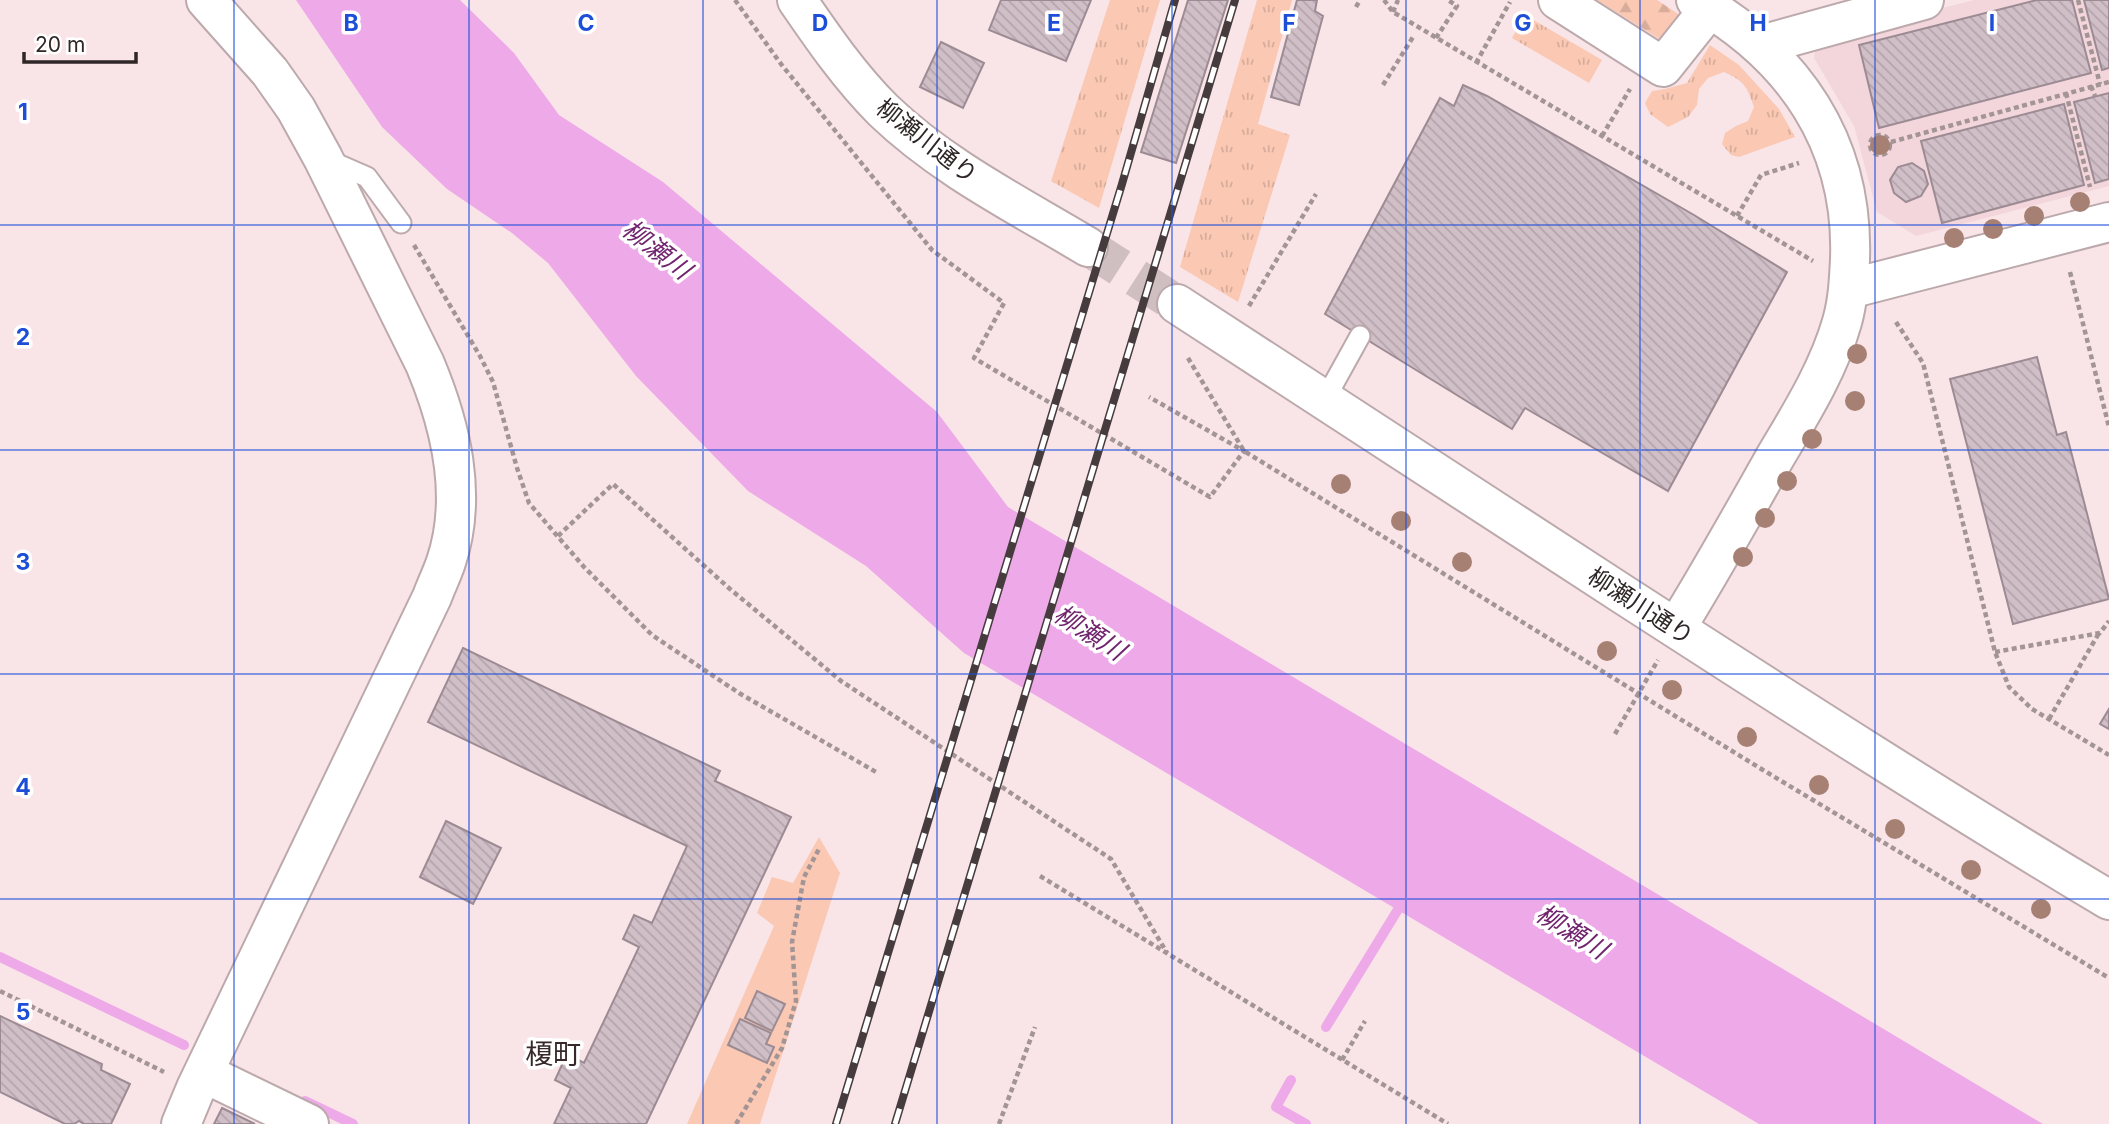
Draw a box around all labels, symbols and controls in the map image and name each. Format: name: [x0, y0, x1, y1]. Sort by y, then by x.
text: B: [343, 9, 359, 37]
text: C: [577, 9, 595, 37]
text: D: [812, 9, 828, 37]
text: E: [1047, 9, 1061, 37]
text: F: [1282, 9, 1296, 37]
text: G: [1514, 9, 1532, 37]
text: H: [1749, 9, 1767, 37]
text: I: [1989, 9, 1995, 37]
scale bar: [24, 21, 136, 65]
text: 20 m: [35, 32, 85, 57]
street label: 柳瀬川通り: [871, 93, 983, 189]
text: 1: [18, 98, 28, 126]
water label: 柳瀬川: [617, 213, 700, 287]
text: 2: [16, 323, 30, 351]
text: 3: [16, 548, 30, 576]
street label: 柳瀬川通り: [1583, 561, 1699, 651]
water label: 柳瀬川: [1049, 598, 1134, 668]
text: 4: [15, 773, 31, 801]
water label: 柳瀬川: [1531, 897, 1616, 966]
text: 5: [16, 998, 30, 1026]
district label: 榎町: [525, 1037, 581, 1071]

